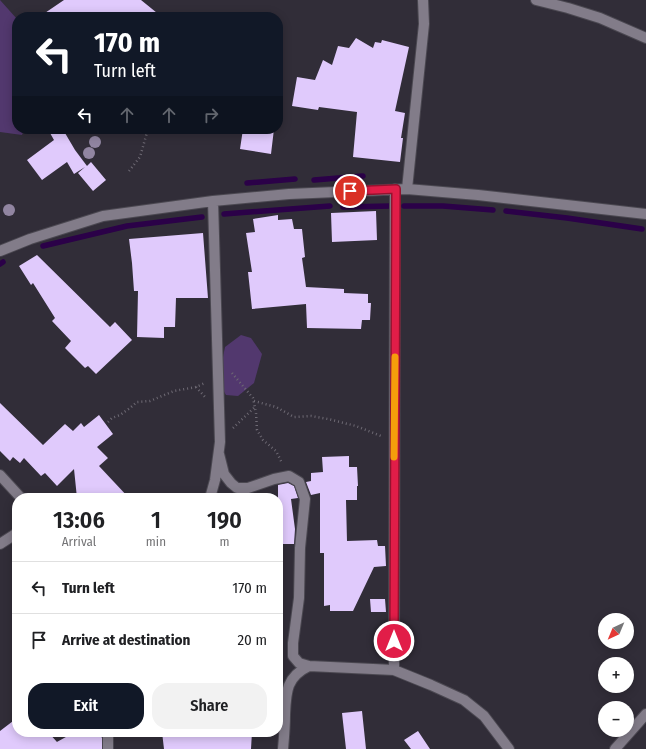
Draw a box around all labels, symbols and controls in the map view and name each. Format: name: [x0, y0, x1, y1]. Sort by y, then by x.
text: 170 m: [94, 26, 160, 59]
icon: left: [28, 28, 80, 80]
text: Turn left: [94, 60, 156, 82]
icon: left: [74, 104, 96, 126]
icon: ahead: [116, 104, 138, 126]
icon: ahead: [158, 104, 180, 126]
icon: right: [200, 104, 222, 126]
pin: [333, 174, 367, 208]
icon: arrive: [339, 180, 361, 202]
text: 13:06: [53, 506, 105, 534]
text: 1: [151, 506, 161, 534]
text: 190: [207, 506, 242, 534]
text: Arrival: [62, 534, 96, 549]
text: min: [146, 534, 166, 549]
text: m: [219, 534, 229, 549]
icon: left: [28, 577, 50, 599]
text: Turn left: [62, 579, 115, 597]
text: 170 m: [232, 579, 267, 597]
north arrow: [598, 613, 634, 649]
map controls: [598, 613, 634, 737]
position arrow: [373, 620, 415, 662]
icon: arrive: [28, 629, 50, 651]
text: Arrive at destination: [62, 631, 190, 649]
text: 20 m: [238, 631, 267, 649]
button: +: [598, 657, 634, 693]
button: Exit: [28, 683, 144, 729]
button: Share: [152, 683, 267, 729]
button: −: [598, 701, 634, 737]

